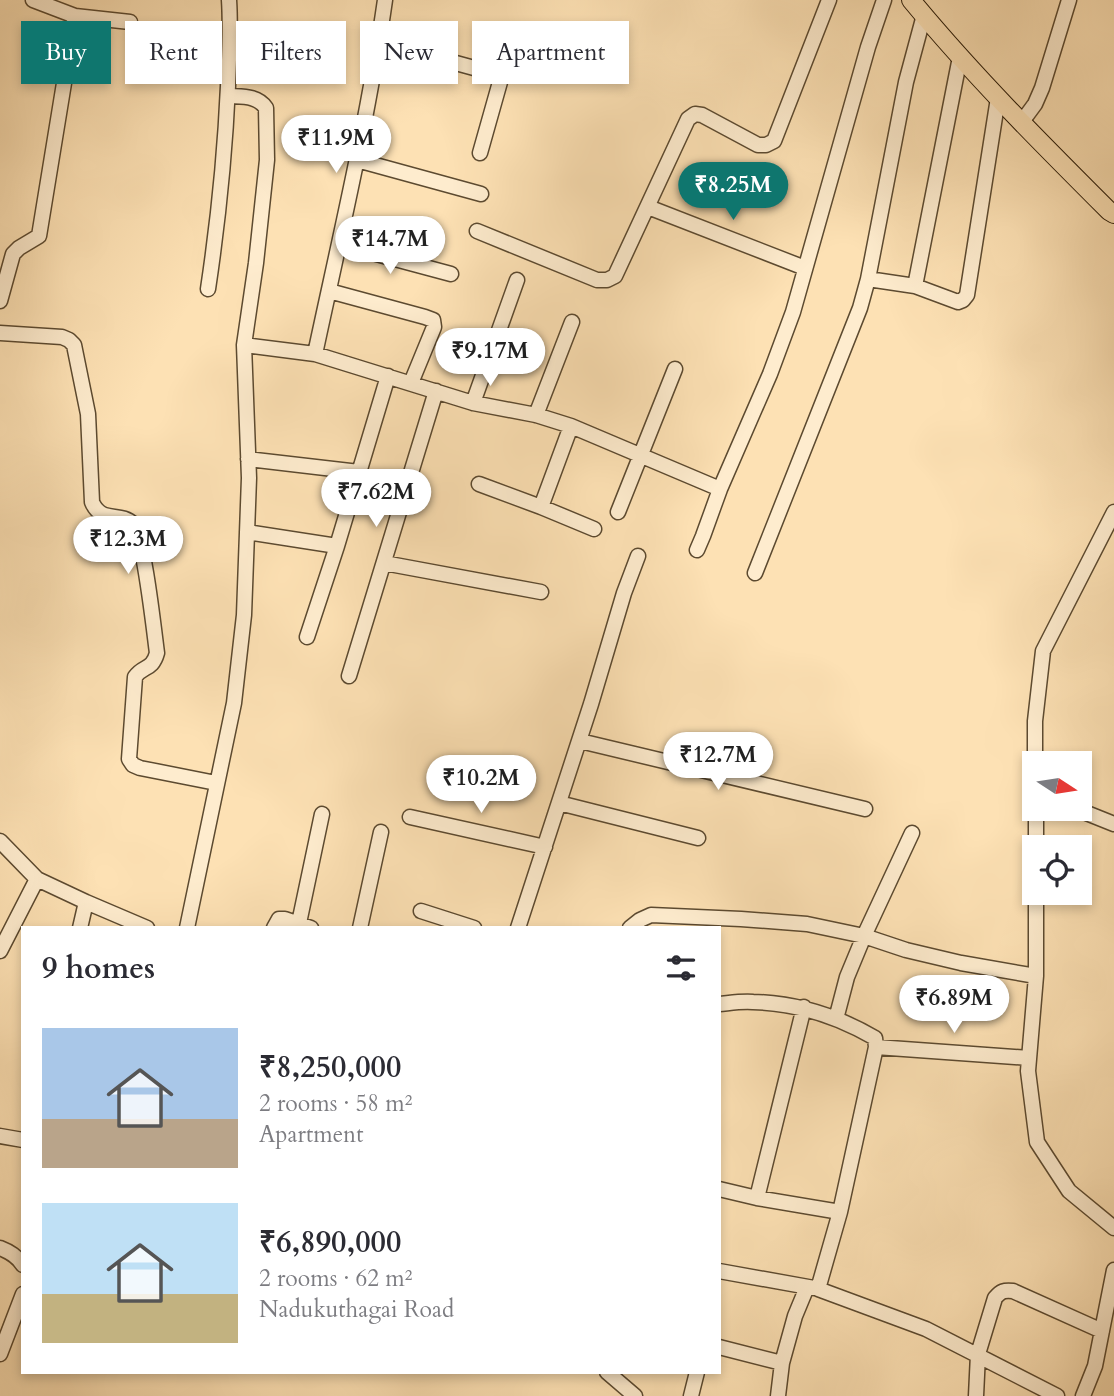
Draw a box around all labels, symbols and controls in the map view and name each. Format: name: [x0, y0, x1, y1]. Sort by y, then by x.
chip: Buy: [21, 21, 111, 84]
chip: Rent: [125, 21, 222, 84]
chip: Filters: [236, 21, 346, 84]
chip: New: [360, 21, 458, 84]
chip: Apartment: [472, 21, 629, 84]
pin: ₹11.9M: [279, 116, 393, 175]
text: ₹11.9M: [297, 122, 375, 153]
pin: ₹8.25M: [676, 162, 790, 222]
text: ₹8.25M: [694, 169, 772, 200]
pin: ₹14.7M: [333, 216, 447, 276]
text: ₹14.7M: [351, 223, 429, 254]
pin: ₹9.17M: [433, 328, 547, 388]
text: ₹9.17M: [451, 335, 529, 366]
pin: ₹7.62M: [319, 470, 433, 529]
text: ₹7.62M: [337, 476, 415, 507]
pin: ₹12.3M: [71, 516, 185, 576]
text: ₹12.3M: [89, 523, 167, 554]
pin: ₹12.7M: [661, 732, 775, 792]
text: ₹12.7M: [679, 739, 757, 770]
north arrow: [1022, 751, 1092, 821]
map controls: [1022, 751, 1092, 905]
pin: ₹10.2M: [424, 756, 538, 815]
text: ₹10.2M: [442, 762, 520, 793]
button: locate: [1022, 835, 1092, 905]
text: 9 homes: [42, 948, 155, 989]
icon: filters: [662, 949, 700, 987]
pin: ₹6.89M: [897, 976, 1011, 1035]
text: ₹6.89M: [915, 982, 993, 1013]
text: ₹8,250,000: [259, 1047, 401, 1088]
icon: home: [98, 1056, 182, 1140]
text: 2 rooms · 58 m²: [259, 1088, 412, 1119]
text: Apartment: [259, 1119, 363, 1150]
text: ₹6,890,000: [259, 1222, 401, 1263]
icon: home: [98, 1231, 182, 1315]
text: 2 rooms · 62 m²: [259, 1263, 412, 1294]
text: Nadukuthagai Road: [259, 1294, 454, 1325]

